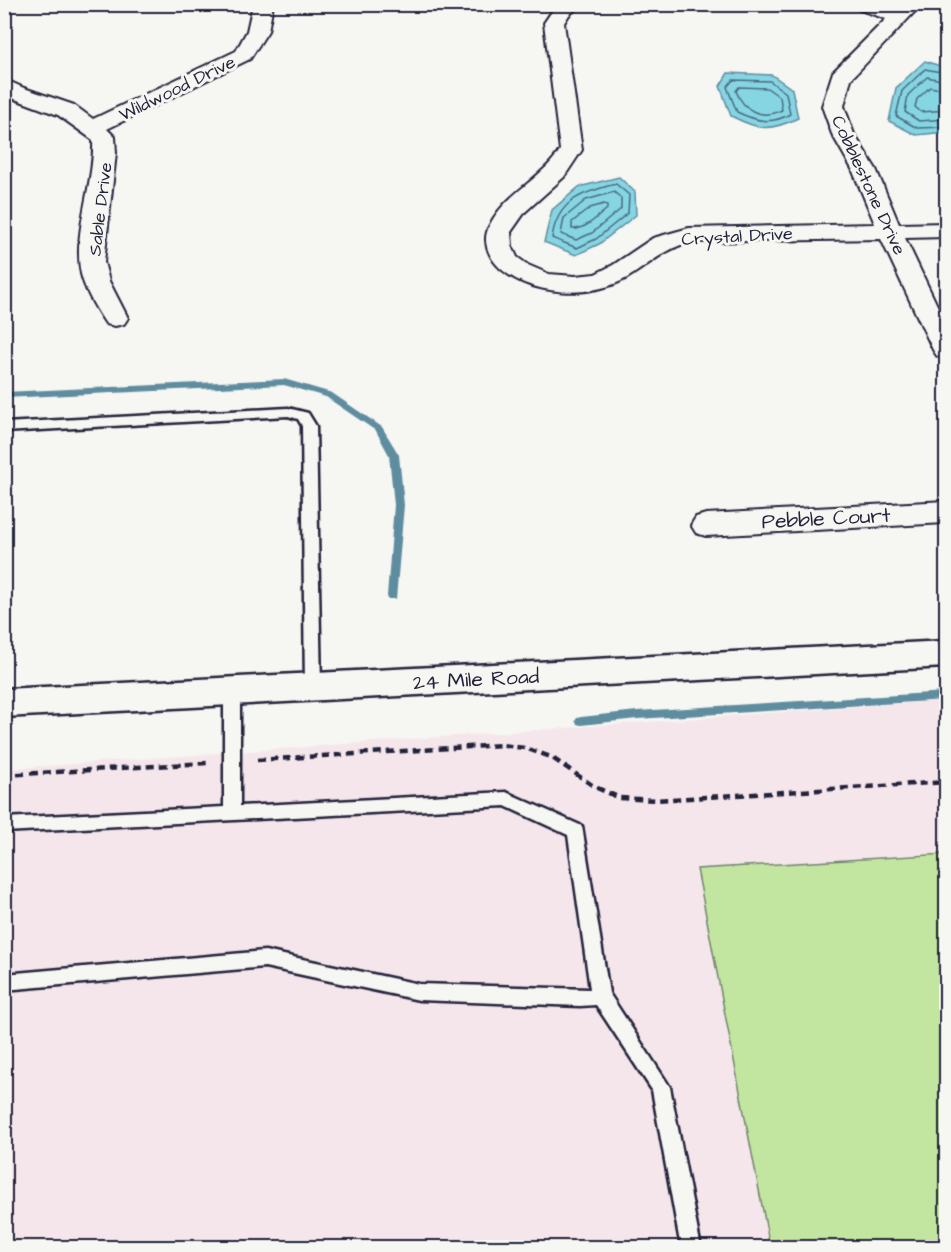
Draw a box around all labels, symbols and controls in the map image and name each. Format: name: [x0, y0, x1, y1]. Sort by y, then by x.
street label: Wildwood Drive: [115, 49, 240, 127]
street label: Cobblestone Drive: [825, 111, 912, 259]
street label: Sable Drive: [82, 161, 119, 257]
street label: Crystal Drive: [681, 221, 794, 253]
street label: Pebble Court: [761, 501, 892, 536]
street label: 24 Mile Road: [412, 662, 540, 697]

